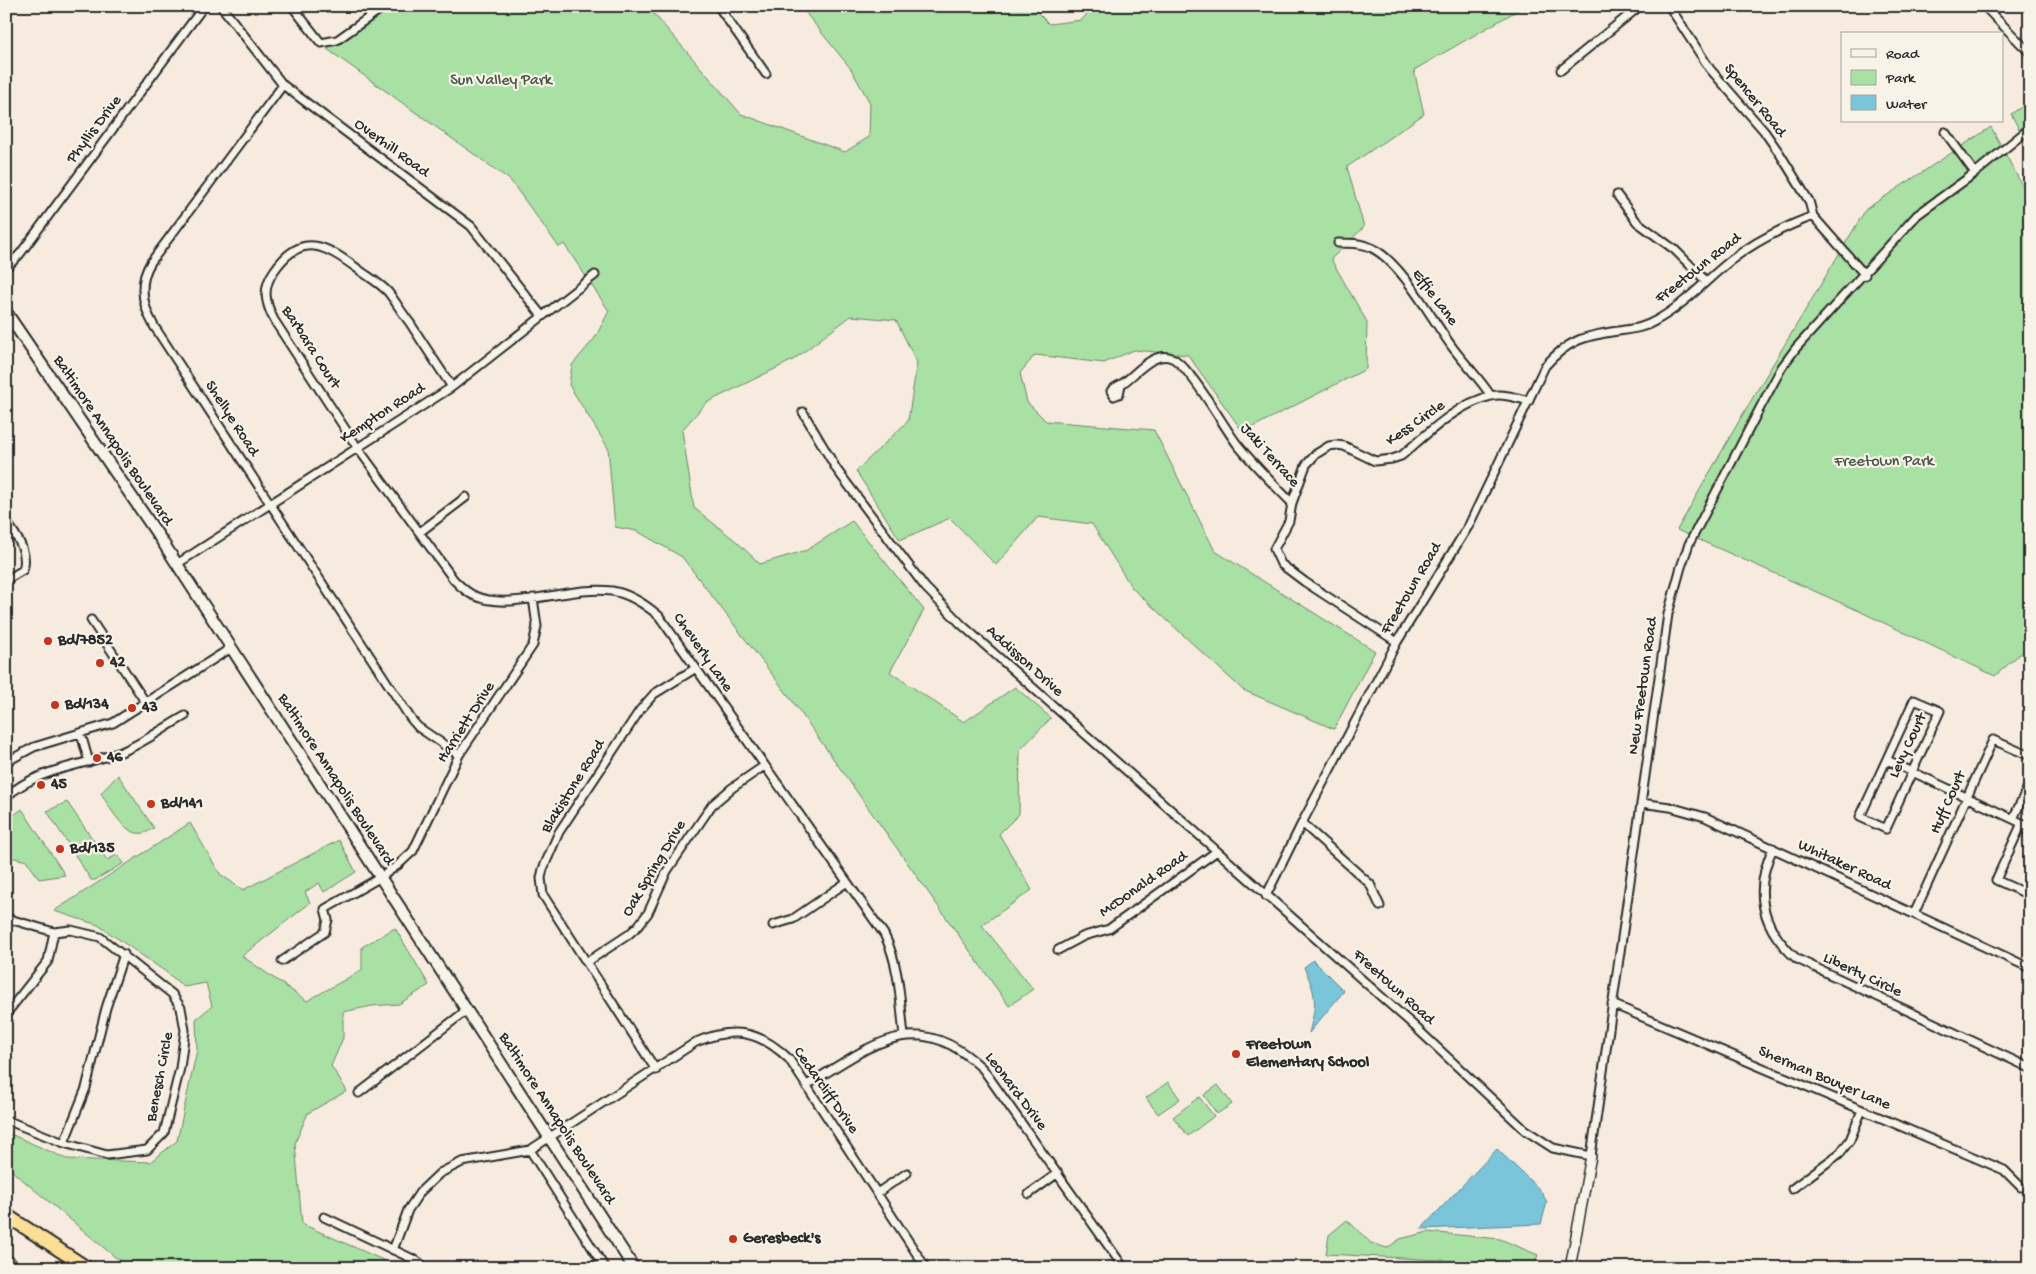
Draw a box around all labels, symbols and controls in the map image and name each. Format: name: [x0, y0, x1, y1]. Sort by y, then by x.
legend: [1841, 32, 2004, 122]
text: Road: [1886, 46, 1920, 64]
street label: Spencer Road: [1719, 60, 1790, 143]
text: Park: [1885, 70, 1916, 88]
park label: Sun Valley Park: [450, 72, 554, 91]
street label: Phyllis Drive: [63, 92, 127, 169]
text: Water: [1886, 96, 1928, 114]
street label: Overhill Road: [350, 115, 434, 184]
street label: Freetown Road: [1651, 229, 1747, 309]
street label: Effie Lane: [1407, 266, 1462, 331]
street label: Barbara Court: [276, 302, 345, 394]
street label: Baltimore Annapolis Boulevard: [47, 352, 177, 531]
street label: Shellye Road: [200, 378, 263, 462]
street label: Kempton Road: [337, 379, 430, 449]
street label: Kess Circle: [1383, 396, 1450, 451]
street label: Jaki Terrace: [1235, 420, 1303, 493]
park label: Freetown Park: [1833, 453, 1936, 472]
street label: Freetown Road: [1377, 538, 1448, 639]
street label: Cheverly Lane: [668, 610, 737, 697]
street label: New Freetown Road: [1625, 614, 1663, 756]
street label: Addisson Drive: [981, 622, 1067, 702]
place label: Bd/7852: [57, 632, 113, 651]
marker: Bd/7852: [42, 635, 54, 647]
place label: 42: [109, 654, 126, 673]
marker: 42: [94, 657, 106, 669]
street label: Harriett Drive: [434, 678, 501, 767]
street label: Baltimore Annapolis Boulevard: [272, 690, 399, 871]
place label: Bd/134: [64, 696, 109, 715]
marker: Bd/134: [49, 699, 61, 711]
place label: 43: [141, 699, 158, 718]
marker: 43: [126, 702, 138, 714]
street label: Levy Court: [1886, 709, 1933, 782]
street label: Blakistone Road: [537, 735, 611, 838]
place label: 46: [106, 749, 124, 768]
marker: 46: [91, 752, 103, 764]
street label: Huff Court: [1927, 767, 1972, 837]
place label: 45: [50, 776, 68, 795]
marker: 45: [35, 779, 47, 791]
place label: Bd/141: [160, 795, 203, 814]
marker: Bd/141: [145, 798, 157, 810]
street label: Oak Spring Drive: [619, 817, 692, 921]
street label: Whitaker Road: [1794, 836, 1895, 897]
place label: Bd/135: [69, 840, 115, 859]
marker: Bd/135: [54, 843, 66, 855]
street label: McDonald Road: [1096, 847, 1193, 922]
street label: Freetown Road: [1347, 945, 1439, 1031]
street label: Liberty Circle: [1820, 949, 1905, 1003]
street label: Baltimore Annapolis Boulevard: [493, 1029, 620, 1210]
street label: Benesch Circle: [143, 1030, 179, 1124]
place label: Freetown Elementary School: [1245, 1036, 1370, 1073]
street label: Sherman Bouyer Lane: [1755, 1043, 1894, 1116]
street label: Cedarcliff Drive: [788, 1044, 862, 1139]
marker: Freetown Elementary School: [1230, 1048, 1242, 1060]
street label: Leonard Drive: [980, 1049, 1051, 1135]
place label: Geresbeck's: [743, 1230, 822, 1249]
marker: Geresbeck's: [727, 1233, 739, 1245]

